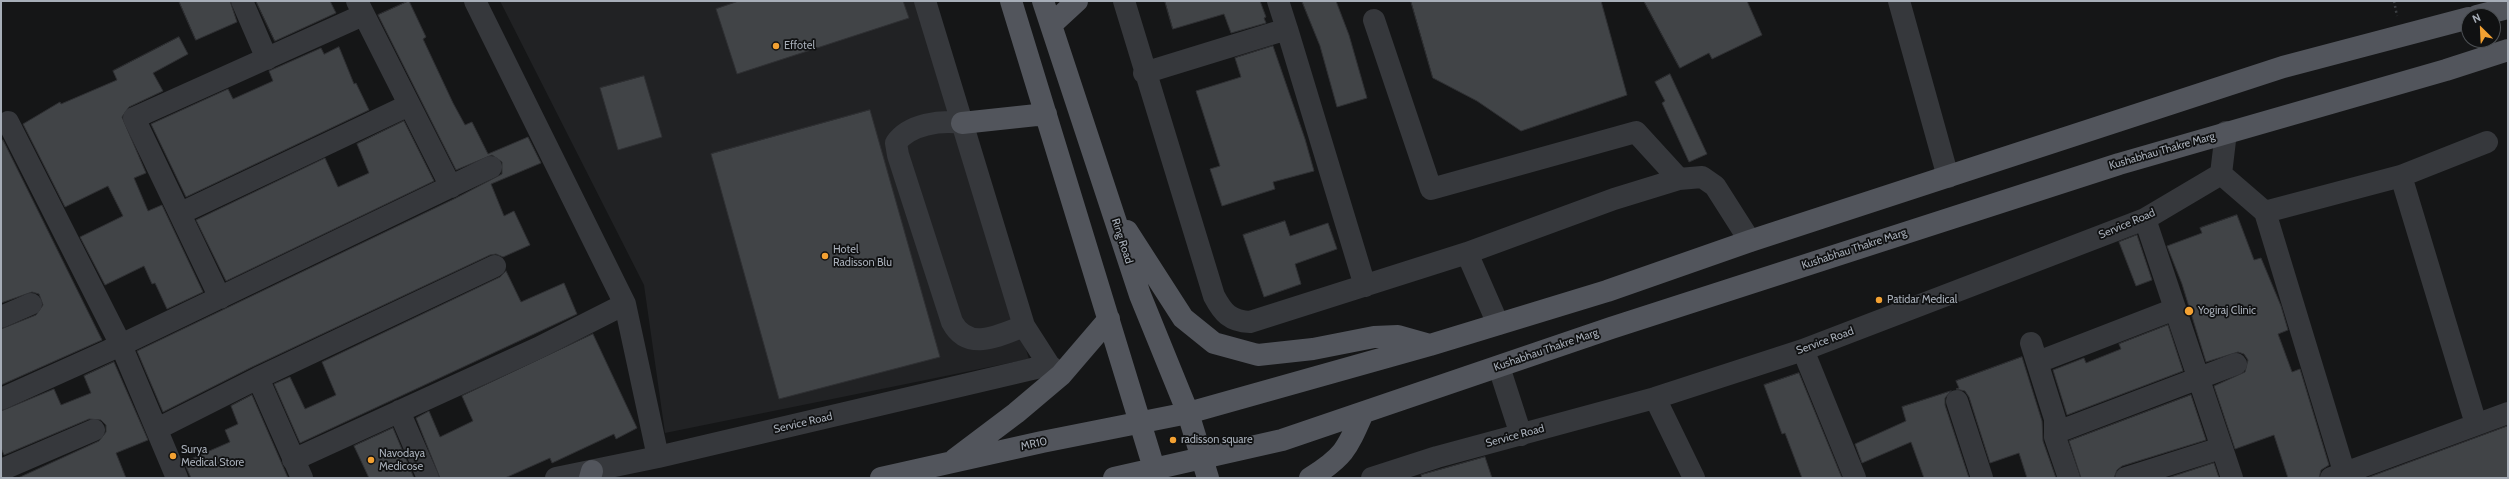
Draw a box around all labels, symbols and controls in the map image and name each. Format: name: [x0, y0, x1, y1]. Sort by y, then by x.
north arrow: [2461, 8, 2501, 48]
text: N: [2470, 10, 2483, 26]
place label: Effotel: [784, 39, 815, 53]
marker: Effotel: [771, 41, 781, 51]
street label: Kushabhau Thakre Marg: [2108, 130, 2216, 172]
street label: Service Road: [2097, 206, 2157, 242]
street label: Ring Road: [1108, 217, 1136, 265]
street label: Kushabhau Thakre Marg: [1800, 226, 1908, 272]
place label: Hotel Radisson Blu: [833, 243, 892, 269]
marker: Hotel Radisson Blu: [820, 251, 830, 261]
place label: Patidar Medical: [1887, 293, 1957, 307]
marker: Patidar Medical: [1874, 295, 1884, 305]
place label: Yogiraj Clinic: [2198, 304, 2256, 318]
marker: Yogiraj Clinic: [2183, 305, 2195, 317]
street label: Service Road: [1794, 325, 1856, 357]
street label: Kushabhau Thakre Marg: [1492, 326, 1600, 374]
street label: Service Road: [772, 410, 834, 436]
street label: Service Road: [1484, 422, 1546, 450]
place label: radisson square: [1181, 433, 1253, 447]
street label: MR10: [1020, 435, 1048, 453]
marker: radisson square: [1168, 435, 1178, 445]
place label: Surya Medical Store: [181, 443, 244, 469]
place label: Navodaya Medicose: [379, 447, 425, 473]
marker: Surya Medical Store: [168, 451, 178, 461]
marker: Navodaya Medicose: [366, 455, 376, 465]

